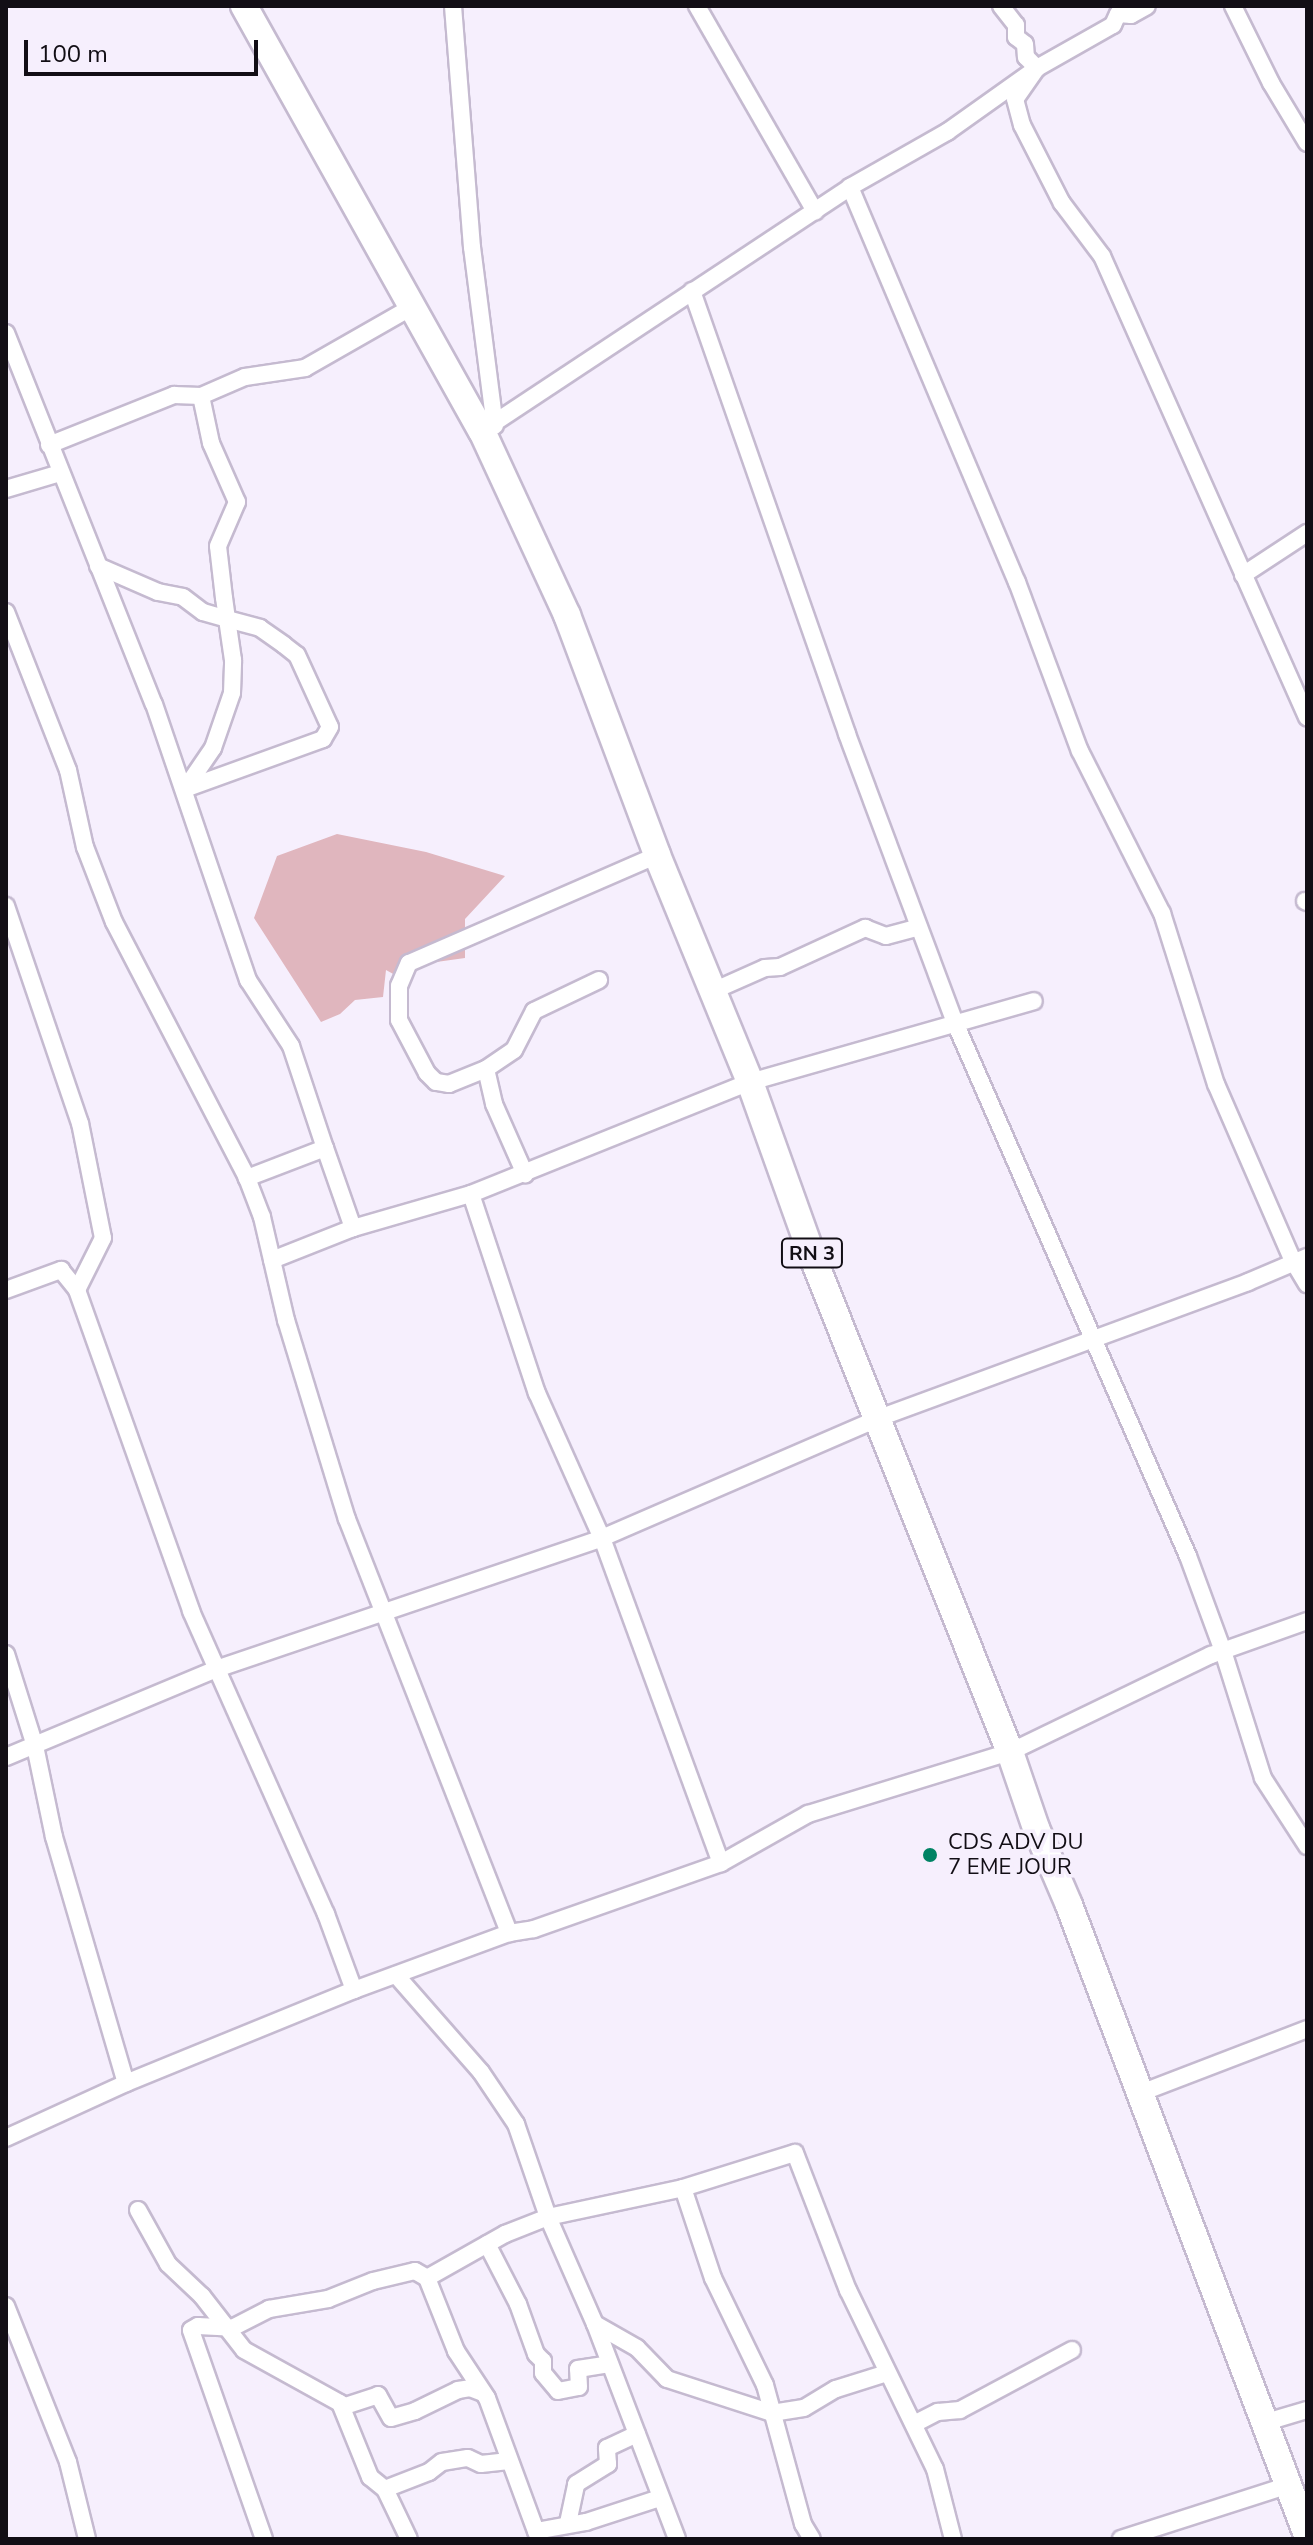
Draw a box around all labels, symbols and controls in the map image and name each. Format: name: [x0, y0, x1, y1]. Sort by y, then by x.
scale bar: [28, 24, 262, 74]
text: 100 m: [38, 38, 108, 70]
road number: RN 3: [780, 1237, 844, 1269]
place label: CDS ADV DU 7 EME JOUR: [948, 1829, 1083, 1880]
marker: CDS ADV DU 7 EME JOUR: [919, 1844, 941, 1866]

